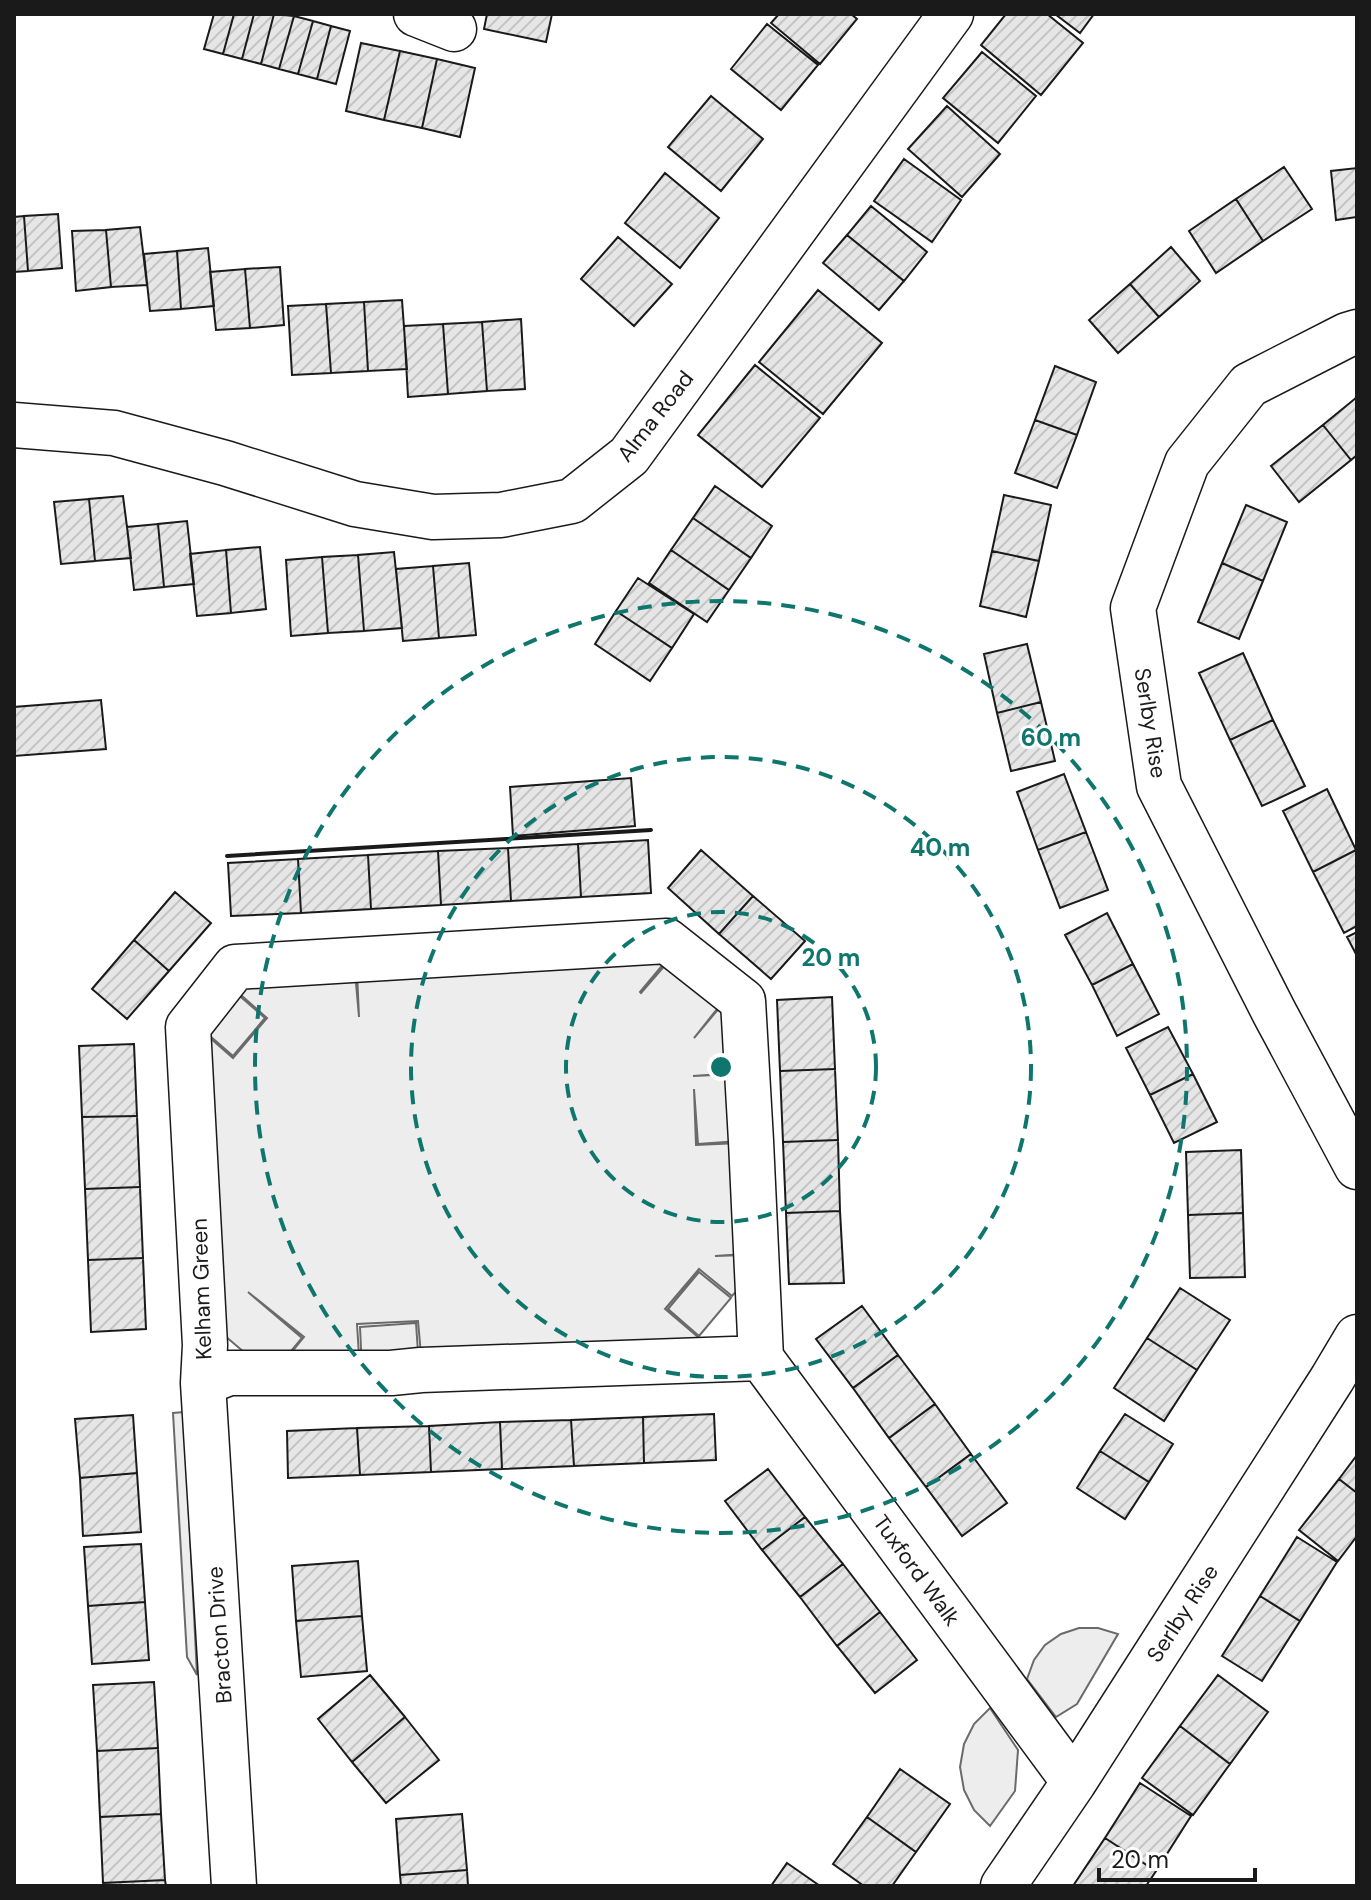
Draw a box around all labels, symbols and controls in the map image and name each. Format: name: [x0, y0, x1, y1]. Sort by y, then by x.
street label: Alma Road: [611, 365, 700, 468]
street label: Serlby Rise: [1127, 666, 1174, 780]
text: 60 m: [1021, 722, 1081, 753]
text: 40 m: [910, 832, 970, 863]
text: 20 m: [802, 942, 860, 973]
centre of rings: [707, 1053, 735, 1081]
street label: Kelham Green: [185, 1218, 218, 1360]
street label: Tuxford Walk: [867, 1509, 967, 1632]
street label: Serlby Rise: [1140, 1559, 1225, 1668]
street label: Bracton Drive: [200, 1565, 239, 1705]
scale bar: [1099, 1832, 1255, 1882]
text: 20 m: [1111, 1844, 1169, 1875]

